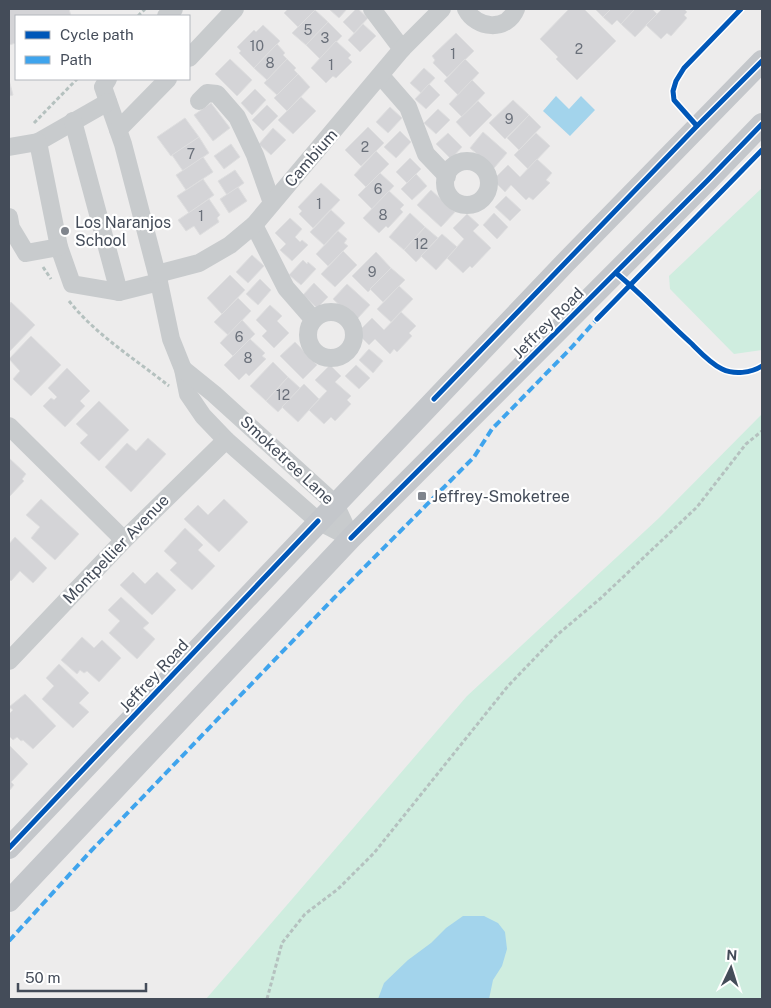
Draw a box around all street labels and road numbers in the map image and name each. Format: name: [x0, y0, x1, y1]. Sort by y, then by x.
street label: Cambium: [281, 125, 341, 191]
street label: Jeffrey Road: [509, 284, 587, 362]
street label: Smoketree Lane: [236, 412, 338, 508]
street label: Montpellier Avenue: [59, 490, 173, 608]
street label: Jeffrey Road: [115, 636, 193, 716]

